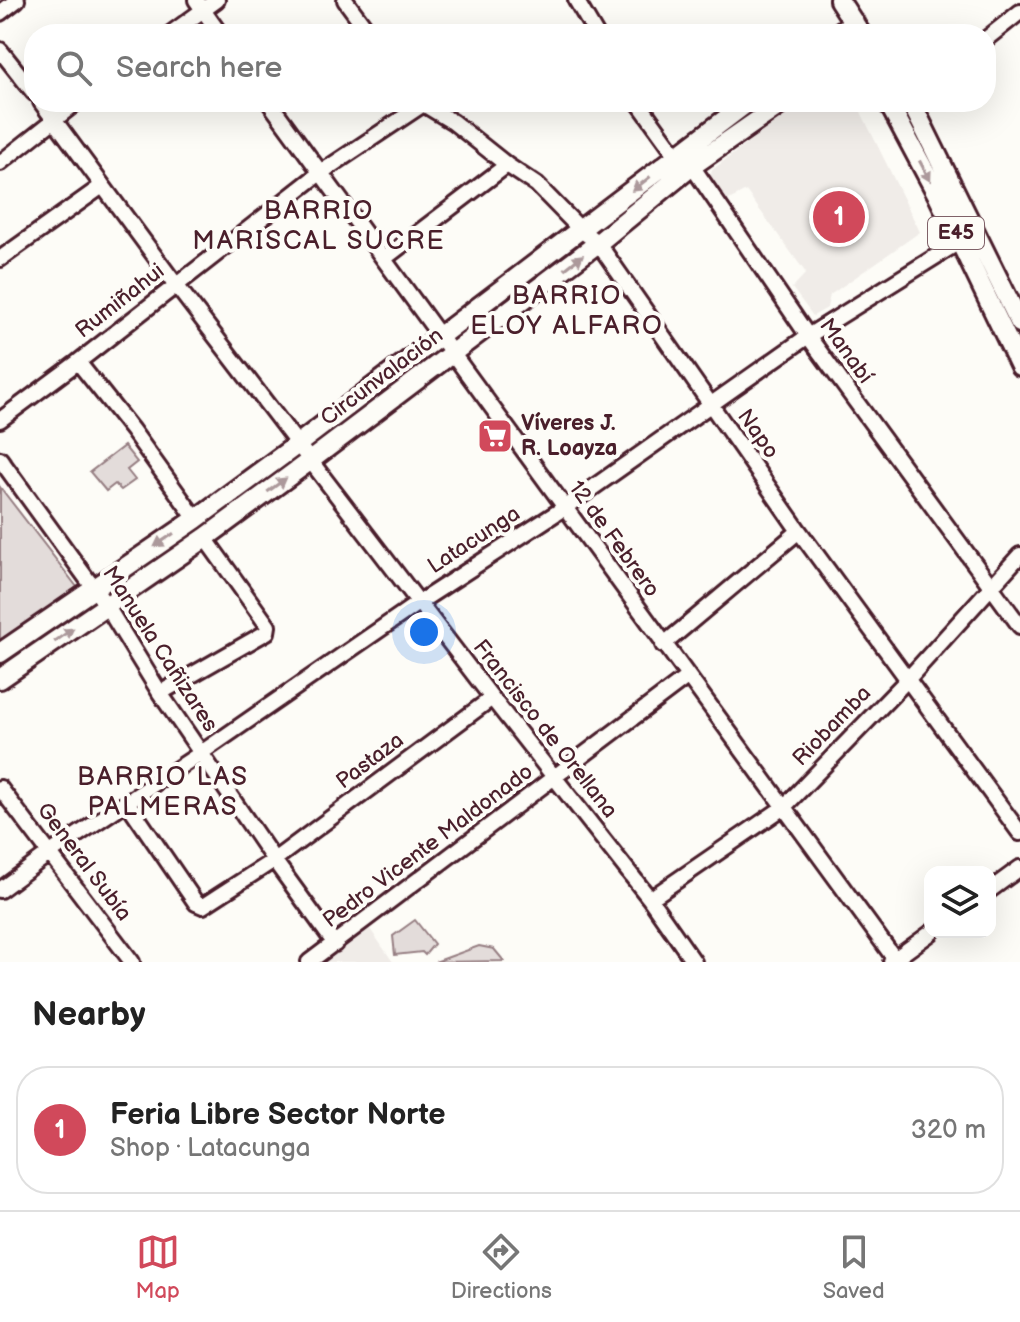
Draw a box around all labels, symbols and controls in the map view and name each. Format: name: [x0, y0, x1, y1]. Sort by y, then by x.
search box: [24, 24, 996, 112]
icon: search: [52, 46, 96, 90]
text: Search here: [116, 50, 282, 86]
one-way arrow: [917, 160, 931, 182]
one-way arrow: [631, 175, 651, 192]
pin: 1: [813, 187, 865, 247]
district label: BARRIO MARISCAL SUCRE: [192, 196, 446, 257]
road number: E45: [928, 217, 984, 249]
one-way arrow: [564, 254, 584, 270]
street label: Rumiñahui: [70, 258, 170, 344]
district label: BARRIO ELOY ALFARO: [470, 281, 664, 342]
street label: Manabí: [813, 313, 879, 389]
street label: Circunvalación: [315, 322, 449, 432]
street label: Napo: [731, 404, 785, 464]
place label: Víveres J. R. Loayza: [521, 410, 617, 462]
supermarket icon: Víveres J. R. Loayza: [476, 417, 514, 455]
street label: 12 de Febrero: [563, 475, 665, 603]
one-way arrow: [266, 478, 287, 494]
street label: Latacunga: [423, 500, 525, 580]
one-way arrow: [153, 532, 175, 547]
street label: Manuela Cañizares: [96, 561, 224, 737]
your location: [404, 612, 444, 652]
one-way arrow: [53, 627, 74, 643]
street label: Francisco de Orellana: [467, 634, 623, 824]
street label: Riobamba: [787, 680, 877, 772]
street label: Pastaza: [331, 727, 409, 795]
street label: Pedro Vicente Maldonado: [318, 758, 538, 934]
district label: BARRIO LAS PALMERAS: [77, 762, 249, 823]
street label: General Subía: [31, 798, 137, 926]
map controls: [924, 866, 996, 938]
button: layers: [924, 866, 996, 938]
text: Nearby: [32, 994, 146, 1035]
text: Feria Libre Sector Norte: [110, 1097, 446, 1133]
text: 1: [55, 1115, 65, 1146]
text: 320 m: [911, 1115, 986, 1146]
text: Shop · Latacunga: [110, 1133, 310, 1164]
tab: Map: [135, 1230, 180, 1305]
tab: Directions: [451, 1230, 552, 1305]
tab: Saved: [823, 1230, 885, 1305]

